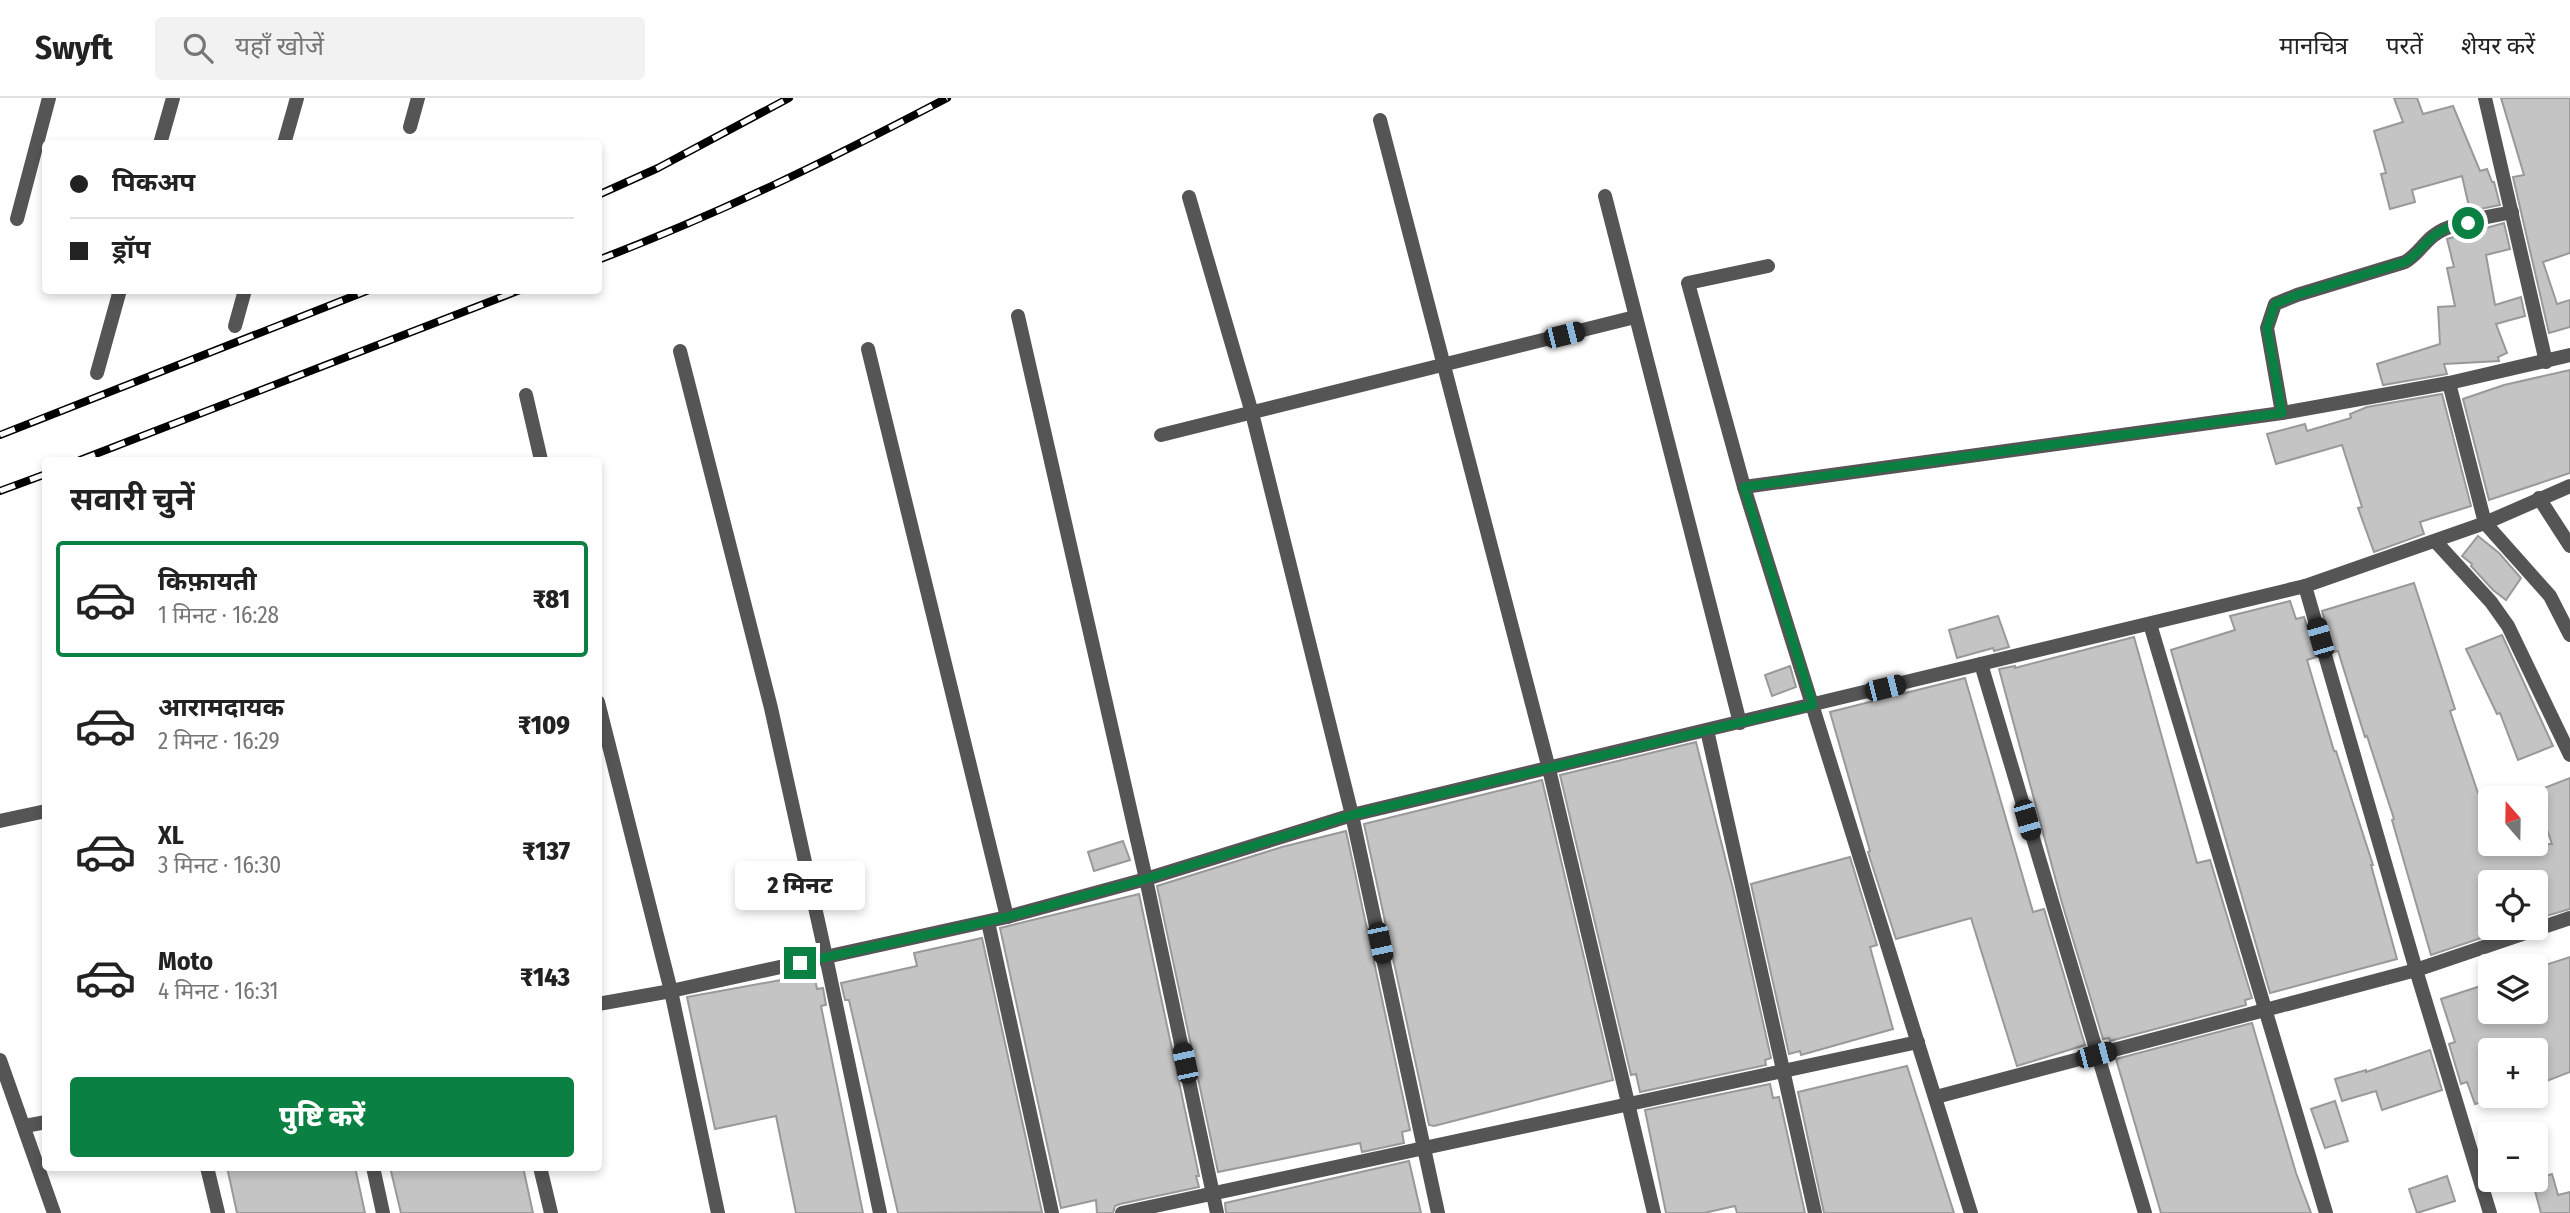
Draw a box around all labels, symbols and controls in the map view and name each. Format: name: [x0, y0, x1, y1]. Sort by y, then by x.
search box: [155, 17, 645, 80]
text: Swyft: [35, 28, 113, 68]
icon: search: [179, 29, 217, 67]
text: यहाँ खोजें: [235, 31, 324, 62]
text: मानचित्र: [2279, 32, 2348, 60]
text: परतें: [2386, 32, 2423, 60]
text: शेयर करें: [2461, 32, 2535, 60]
text: पिकअप: [112, 167, 195, 198]
route start: [2452, 207, 2484, 239]
text: ड्रॉप: [112, 234, 150, 265]
car: [1542, 320, 1587, 350]
text: सवारी चुनें: [70, 480, 194, 518]
text: किफ़ायती: [158, 566, 257, 597]
icon: car: [74, 568, 137, 631]
text: ₹81: [533, 584, 570, 615]
text: 1 मिनट · 16:28: [158, 601, 279, 629]
car: [2305, 615, 2336, 661]
car: [1863, 673, 1908, 703]
text: आरामदायक: [158, 692, 284, 723]
icon: car: [74, 694, 137, 757]
text: ₹109: [518, 710, 570, 741]
text: 2 मिनट · 16:29: [158, 727, 280, 755]
north arrow: [2478, 786, 2548, 856]
map controls: [2478, 786, 2548, 1192]
car: [2012, 797, 2043, 843]
icon: car: [74, 820, 137, 883]
text: XL: [158, 820, 184, 851]
text: ₹137: [522, 836, 570, 867]
text: 3 मिनट · 16:30: [158, 851, 281, 879]
callout: 2 मिनट: [735, 862, 865, 910]
button: locate: [2478, 870, 2548, 940]
text: 2 मिनट: [768, 871, 832, 899]
car: [1366, 920, 1395, 966]
icon: car: [74, 946, 137, 1009]
text: Moto: [158, 946, 213, 977]
route end: [784, 947, 816, 979]
button: layers: [2478, 954, 2548, 1024]
text: ₹143: [520, 962, 570, 993]
text: 4 मिनट · 16:31: [158, 977, 279, 1005]
button: +: [2478, 1038, 2548, 1108]
car: [2073, 1039, 2120, 1071]
car: [1171, 1040, 1200, 1086]
button: पुष्टि करें: [70, 1077, 574, 1157]
button: −: [2478, 1122, 2548, 1192]

